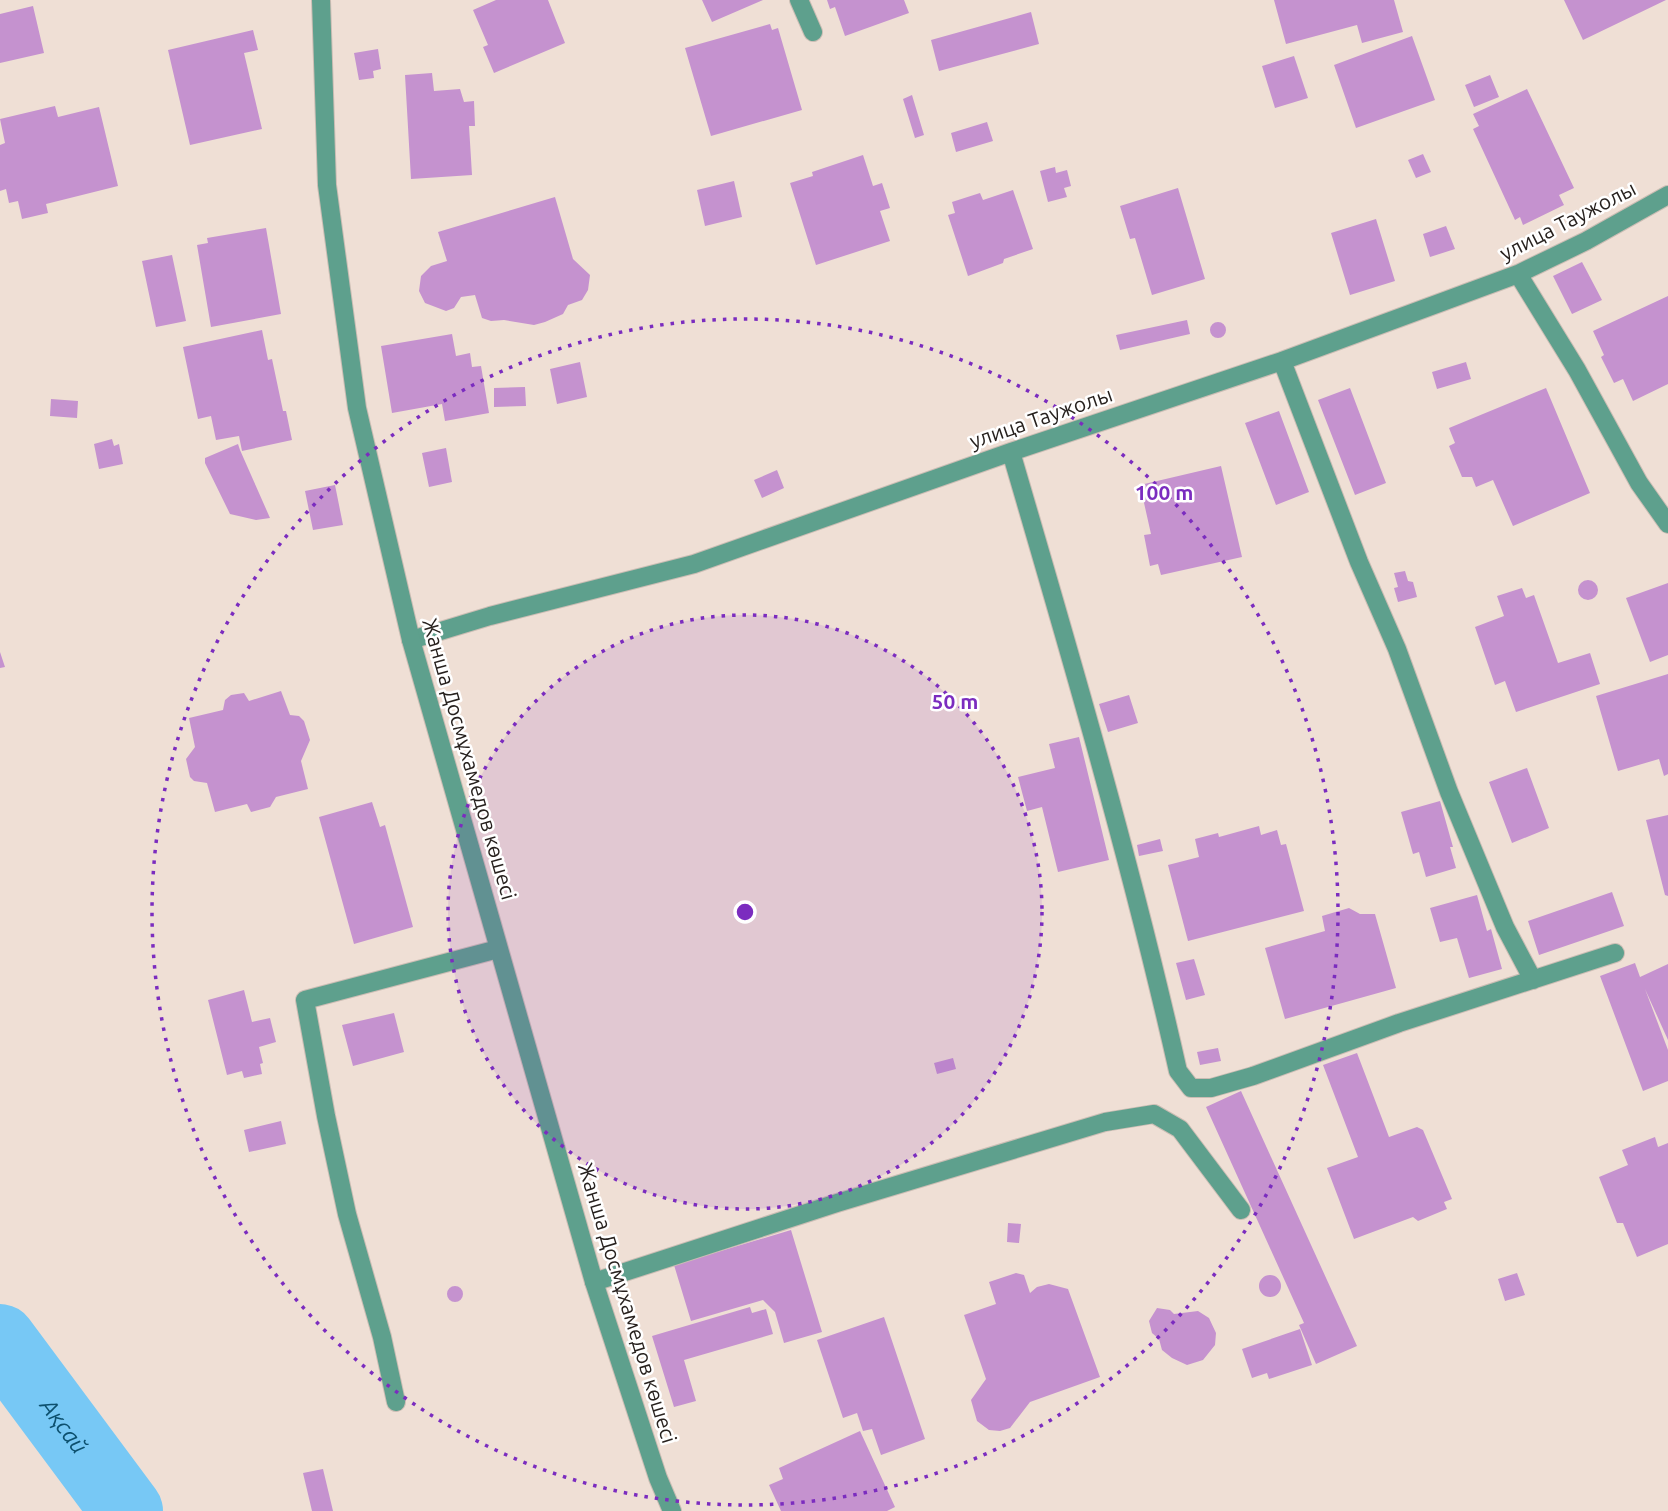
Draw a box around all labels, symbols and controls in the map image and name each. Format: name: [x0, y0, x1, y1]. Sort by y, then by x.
street label: улица Таужолы: [1496, 175, 1640, 265]
street label: улица Таужолы: [966, 381, 1115, 453]
text: 100 m: [1135, 480, 1193, 504]
street label: Жанша Досмұхамедов көшесі: [418, 615, 522, 902]
text: 50 m: [932, 689, 978, 713]
centre of rings: [733, 900, 757, 924]
street label: Жанша Досмұхамедов көшесі: [574, 1160, 682, 1446]
water label: Ақсай: [35, 1393, 93, 1458]

